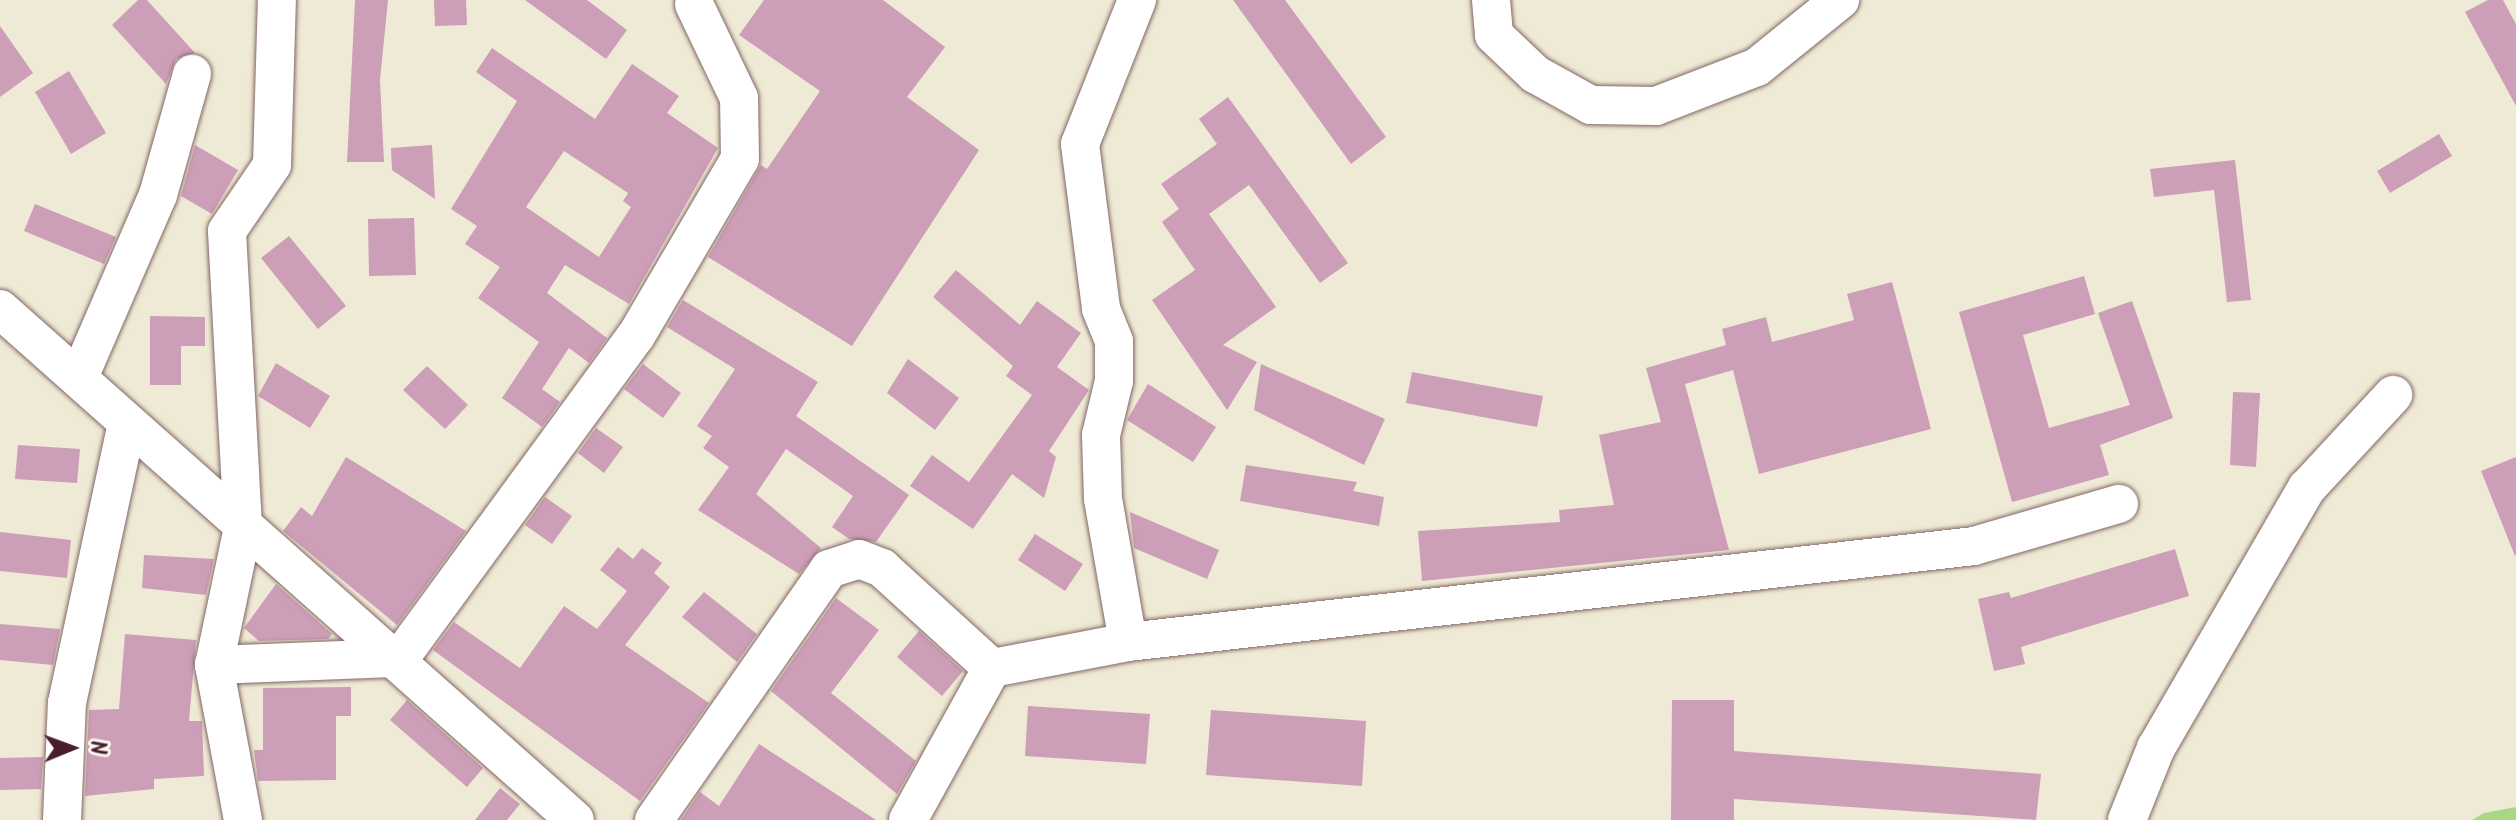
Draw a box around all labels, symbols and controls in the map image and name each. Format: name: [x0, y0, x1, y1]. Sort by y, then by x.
north arrow: [32, 708, 112, 788]
text: N: [79, 740, 114, 755]

